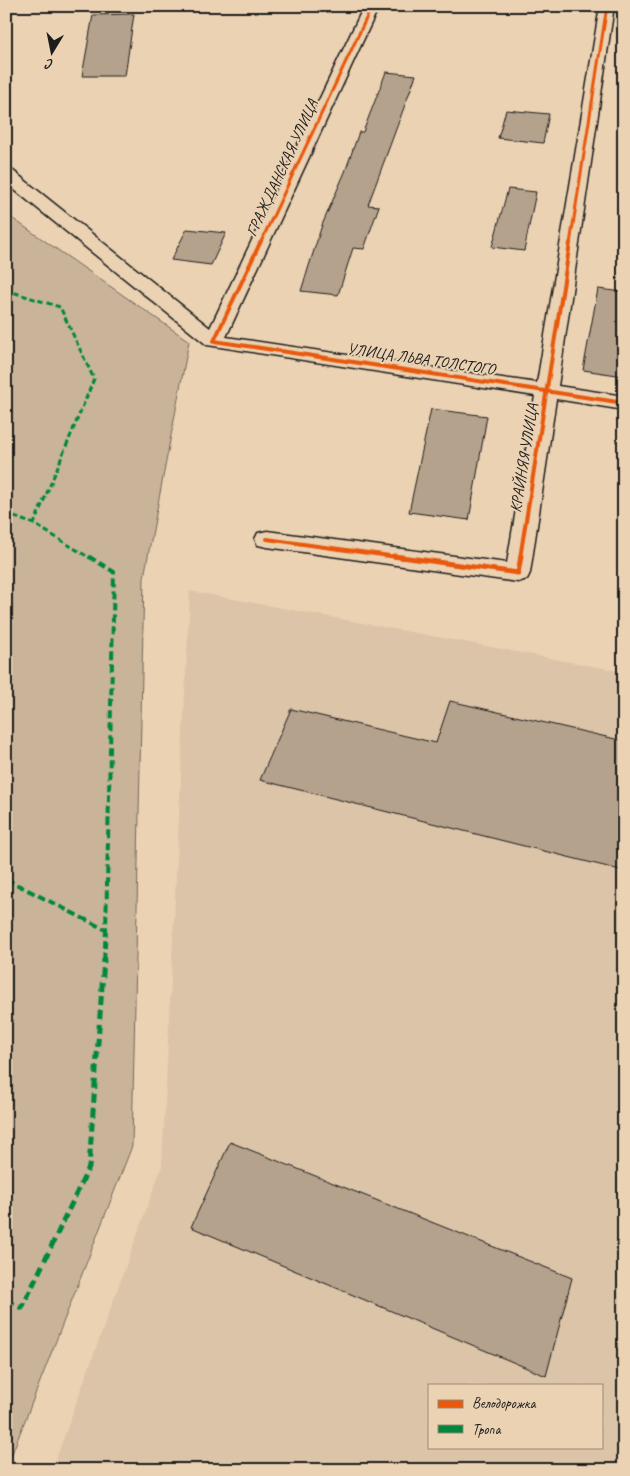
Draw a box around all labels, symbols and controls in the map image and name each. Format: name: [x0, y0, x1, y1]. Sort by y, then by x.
north arrow: [28, 28, 78, 78]
text: С: [43, 55, 55, 73]
street label: ГРАЖДАНСКАЯ УЛИЦА: [242, 95, 323, 240]
street label: УЛИЦА ЛЬВА ТОЛСТОГО: [346, 339, 498, 380]
street label: КРАЙНЯЯ УЛИЦА: [506, 401, 543, 514]
legend: [428, 1384, 602, 1448]
text: Велодорожка: [472, 1394, 536, 1413]
text: Тропа: [472, 1420, 501, 1439]

